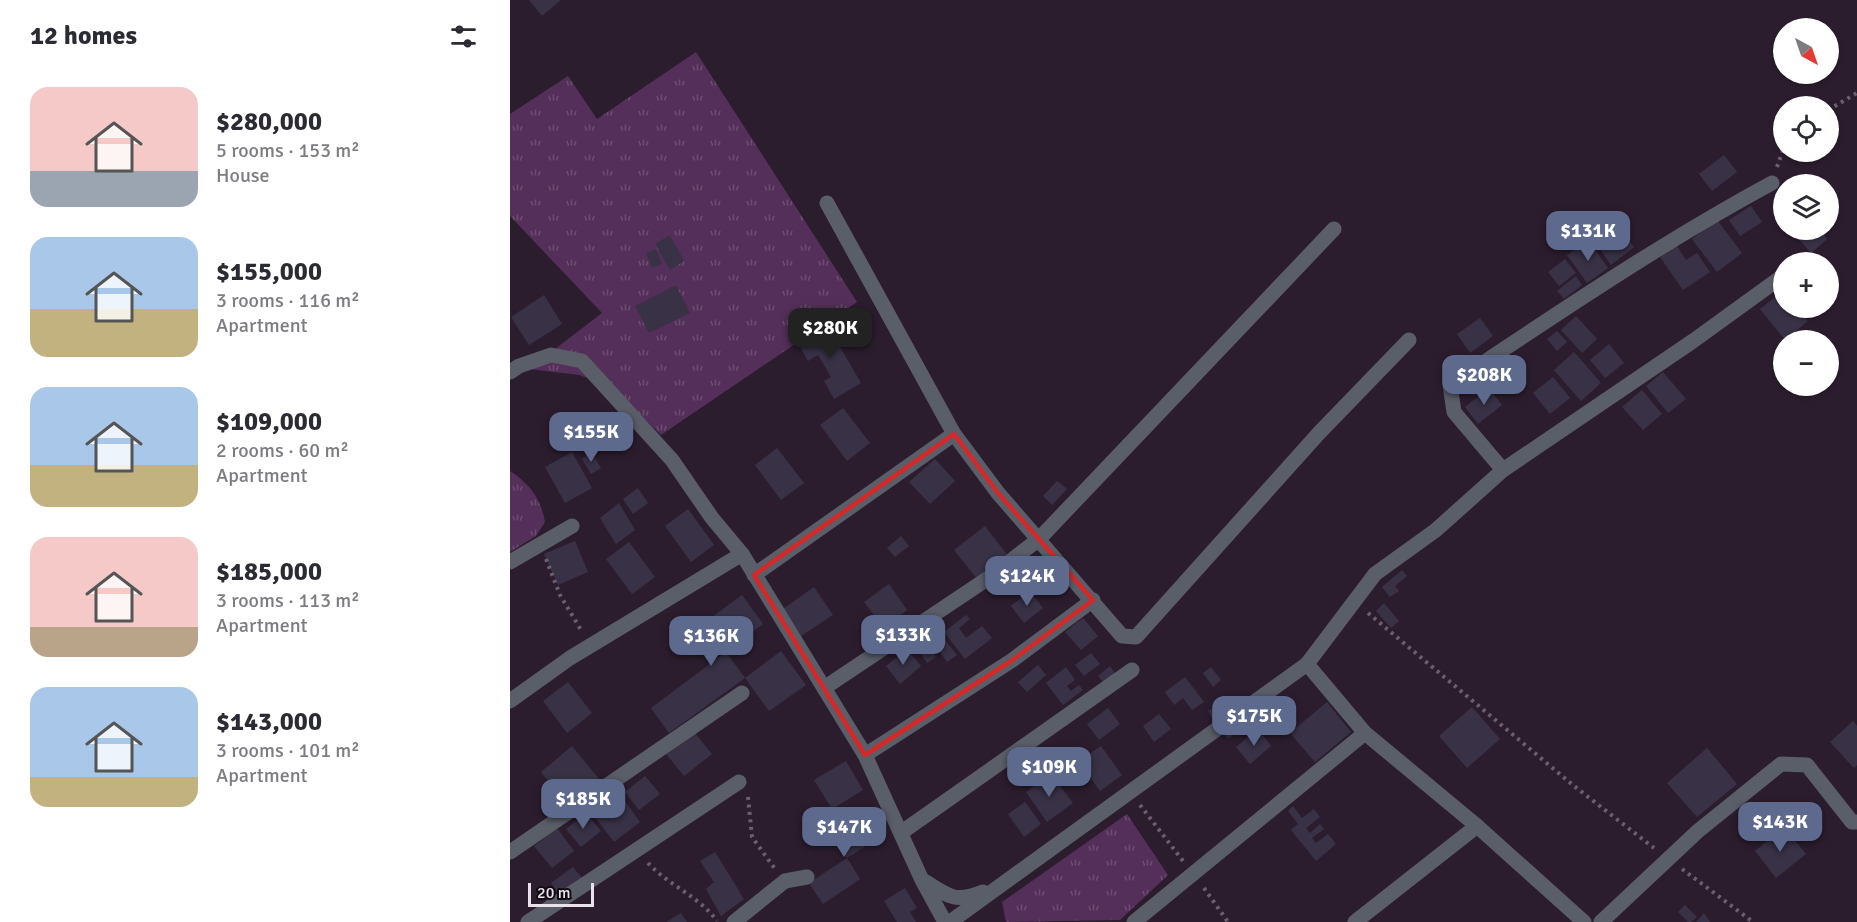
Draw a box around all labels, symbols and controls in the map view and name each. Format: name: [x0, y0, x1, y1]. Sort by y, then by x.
north arrow: [1773, 18, 1839, 84]
map controls: [1773, 18, 1839, 396]
text: 12 homes: [30, 20, 137, 52]
icon: filters: [447, 20, 480, 53]
button: locate: [1773, 96, 1839, 162]
text: $280,000: [216, 106, 322, 138]
icon: home: [78, 111, 150, 183]
text: 5 rooms · 153 m²: [216, 138, 360, 163]
text: House: [216, 163, 270, 188]
button: layers: [1773, 174, 1839, 240]
pin: $131K: [1546, 211, 1630, 262]
text: $131K: [1560, 218, 1616, 243]
button: +: [1773, 252, 1839, 318]
text: $155,000: [216, 256, 322, 288]
icon: home: [78, 261, 150, 333]
text: 3 rooms · 116 m²: [216, 288, 360, 313]
pin: $280K: [788, 308, 872, 359]
text: Apartment: [216, 313, 308, 338]
text: $280K: [802, 315, 858, 340]
button: −: [1773, 330, 1839, 396]
pin: $208K: [1442, 355, 1526, 406]
text: $208K: [1456, 362, 1512, 387]
text: $109,000: [216, 406, 322, 438]
icon: home: [78, 411, 150, 483]
pin: $155K: [549, 412, 633, 463]
text: $155K: [563, 419, 619, 444]
text: 2 rooms · 60 m²: [216, 438, 349, 463]
text: Apartment: [216, 463, 308, 488]
text: $185,000: [216, 556, 322, 588]
pin: $124K: [985, 556, 1069, 607]
icon: home: [78, 561, 150, 633]
text: $124K: [999, 563, 1055, 588]
text: 3 rooms · 113 m²: [216, 588, 360, 613]
text: Apartment: [216, 613, 308, 638]
pin: $133K: [861, 615, 945, 666]
pin: $136K: [669, 616, 753, 667]
text: $133K: [875, 622, 931, 647]
text: $136K: [683, 623, 739, 648]
pin: $175K: [1212, 696, 1296, 747]
text: $175K: [1226, 703, 1282, 728]
text: $143,000: [216, 706, 322, 738]
icon: home: [78, 711, 150, 783]
text: 3 rooms · 101 m²: [216, 738, 360, 763]
pin: $109K: [1007, 747, 1091, 798]
text: $109K: [1021, 754, 1077, 779]
text: Apartment: [216, 763, 308, 788]
pin: $185K: [541, 779, 625, 830]
text: $185K: [555, 786, 611, 811]
pin: $143K: [1738, 802, 1822, 853]
pin: $147K: [802, 807, 886, 858]
text: $143K: [1752, 809, 1808, 834]
text: $147K: [816, 814, 872, 839]
scale bar: [528, 880, 594, 908]
text: 20 m: [537, 883, 571, 903]

